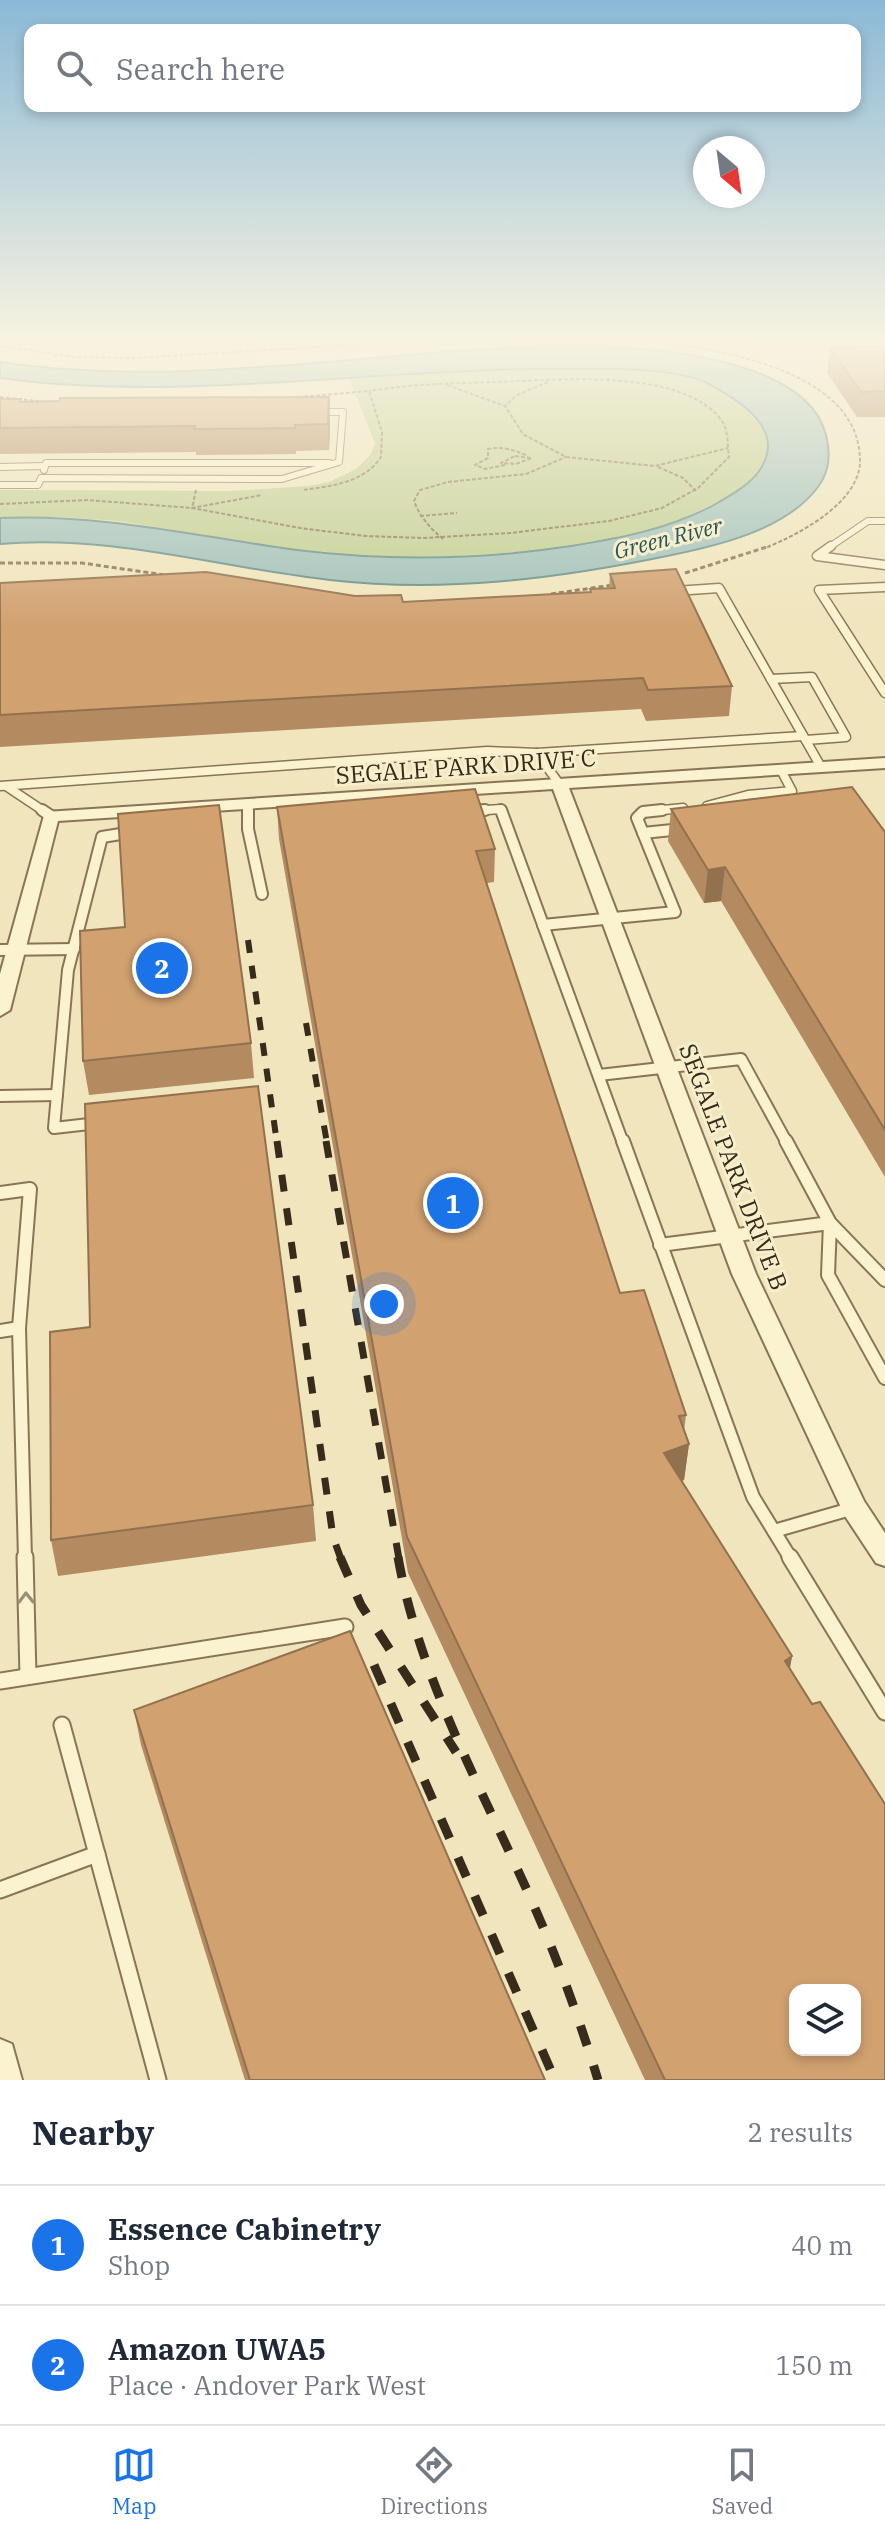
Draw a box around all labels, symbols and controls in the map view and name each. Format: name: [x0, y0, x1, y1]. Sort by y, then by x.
search box: [24, 24, 861, 112]
icon: search: [52, 46, 96, 90]
text: Search here: [116, 49, 285, 88]
north arrow: [693, 136, 765, 208]
water label: Green River: [611, 510, 726, 565]
street label: SEGALE PARK DRIVE C: [335, 741, 597, 791]
pin: 2: [136, 938, 188, 998]
street label: SEGALE PARK DRIVE B: [672, 1039, 796, 1294]
pin: 1: [427, 1173, 479, 1233]
your location: [364, 1284, 404, 1324]
one-way arrow: [17, 1591, 34, 1604]
map controls: [789, 1984, 861, 2056]
button: layers: [789, 1984, 861, 2056]
text: Nearby: [32, 2110, 154, 2154]
text: 2 results: [747, 2115, 853, 2149]
text: Essence Cabinetry: [108, 2209, 381, 2248]
text: 1: [50, 2228, 66, 2262]
text: 40 m: [791, 2228, 853, 2262]
text: Shop: [108, 2248, 170, 2282]
text: Amazon UWA5: [108, 2329, 326, 2368]
text: 2: [50, 2348, 66, 2382]
text: 150 m: [775, 2348, 853, 2382]
text: Place · Andover Park West: [108, 2368, 426, 2402]
tab: Map: [112, 2443, 157, 2520]
tab: Directions: [380, 2443, 488, 2520]
tab: Saved: [711, 2443, 773, 2520]

